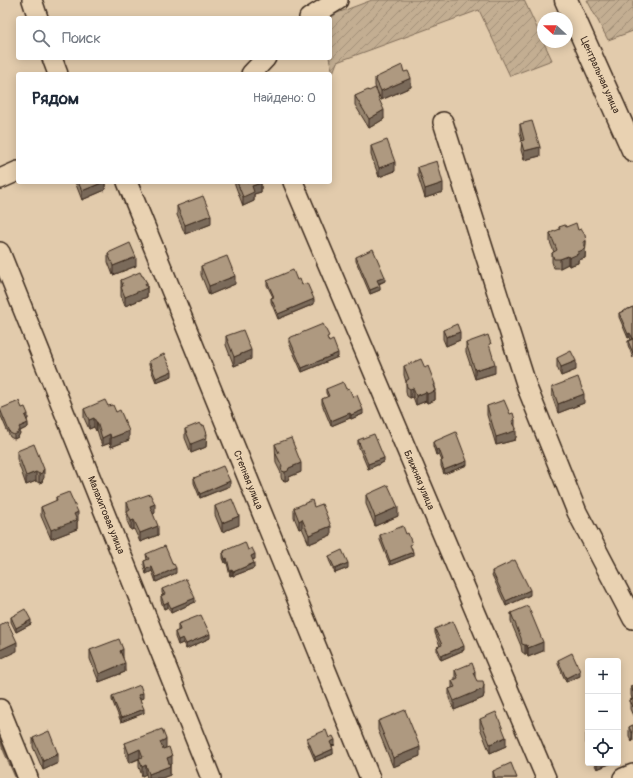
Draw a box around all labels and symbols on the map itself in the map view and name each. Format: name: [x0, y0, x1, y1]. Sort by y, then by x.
north arrow: [537, 12, 573, 48]
street label: Центральная улица: [578, 35, 622, 116]
street label: Ближняя улица: [401, 448, 437, 512]
street label: Степная улица: [231, 449, 265, 512]
street label: Малахитовая улица: [85, 474, 127, 556]

